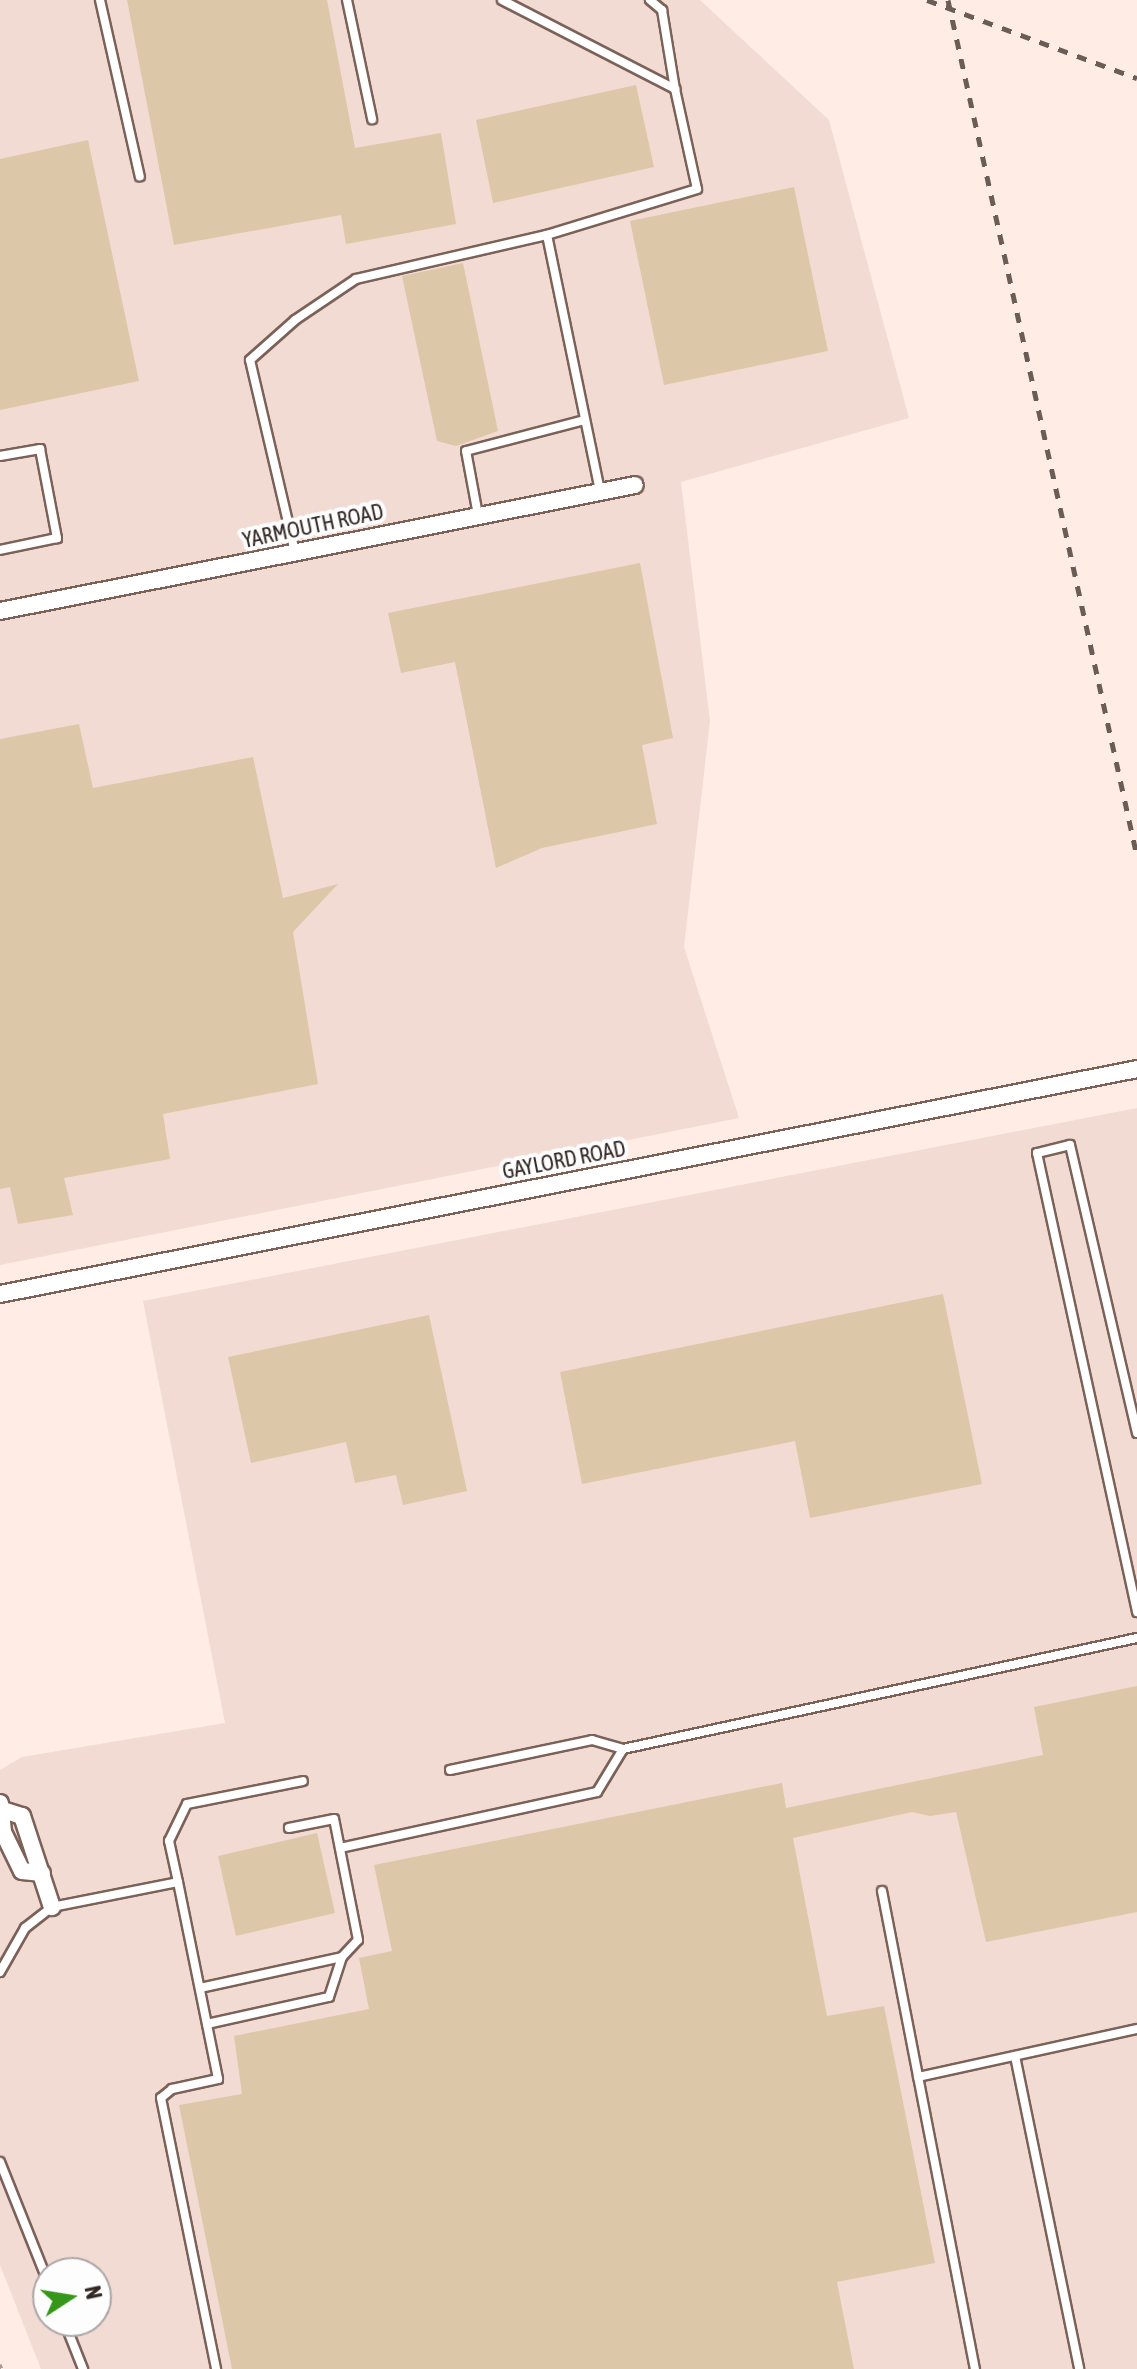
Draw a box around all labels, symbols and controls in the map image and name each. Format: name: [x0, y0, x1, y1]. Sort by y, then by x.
street label: YARMOUTH ROAD: [240, 498, 386, 554]
street label: GAYLORD ROAD: [500, 1135, 628, 1185]
north arrow: [32, 2257, 112, 2337]
text: N: [79, 2283, 108, 2301]

